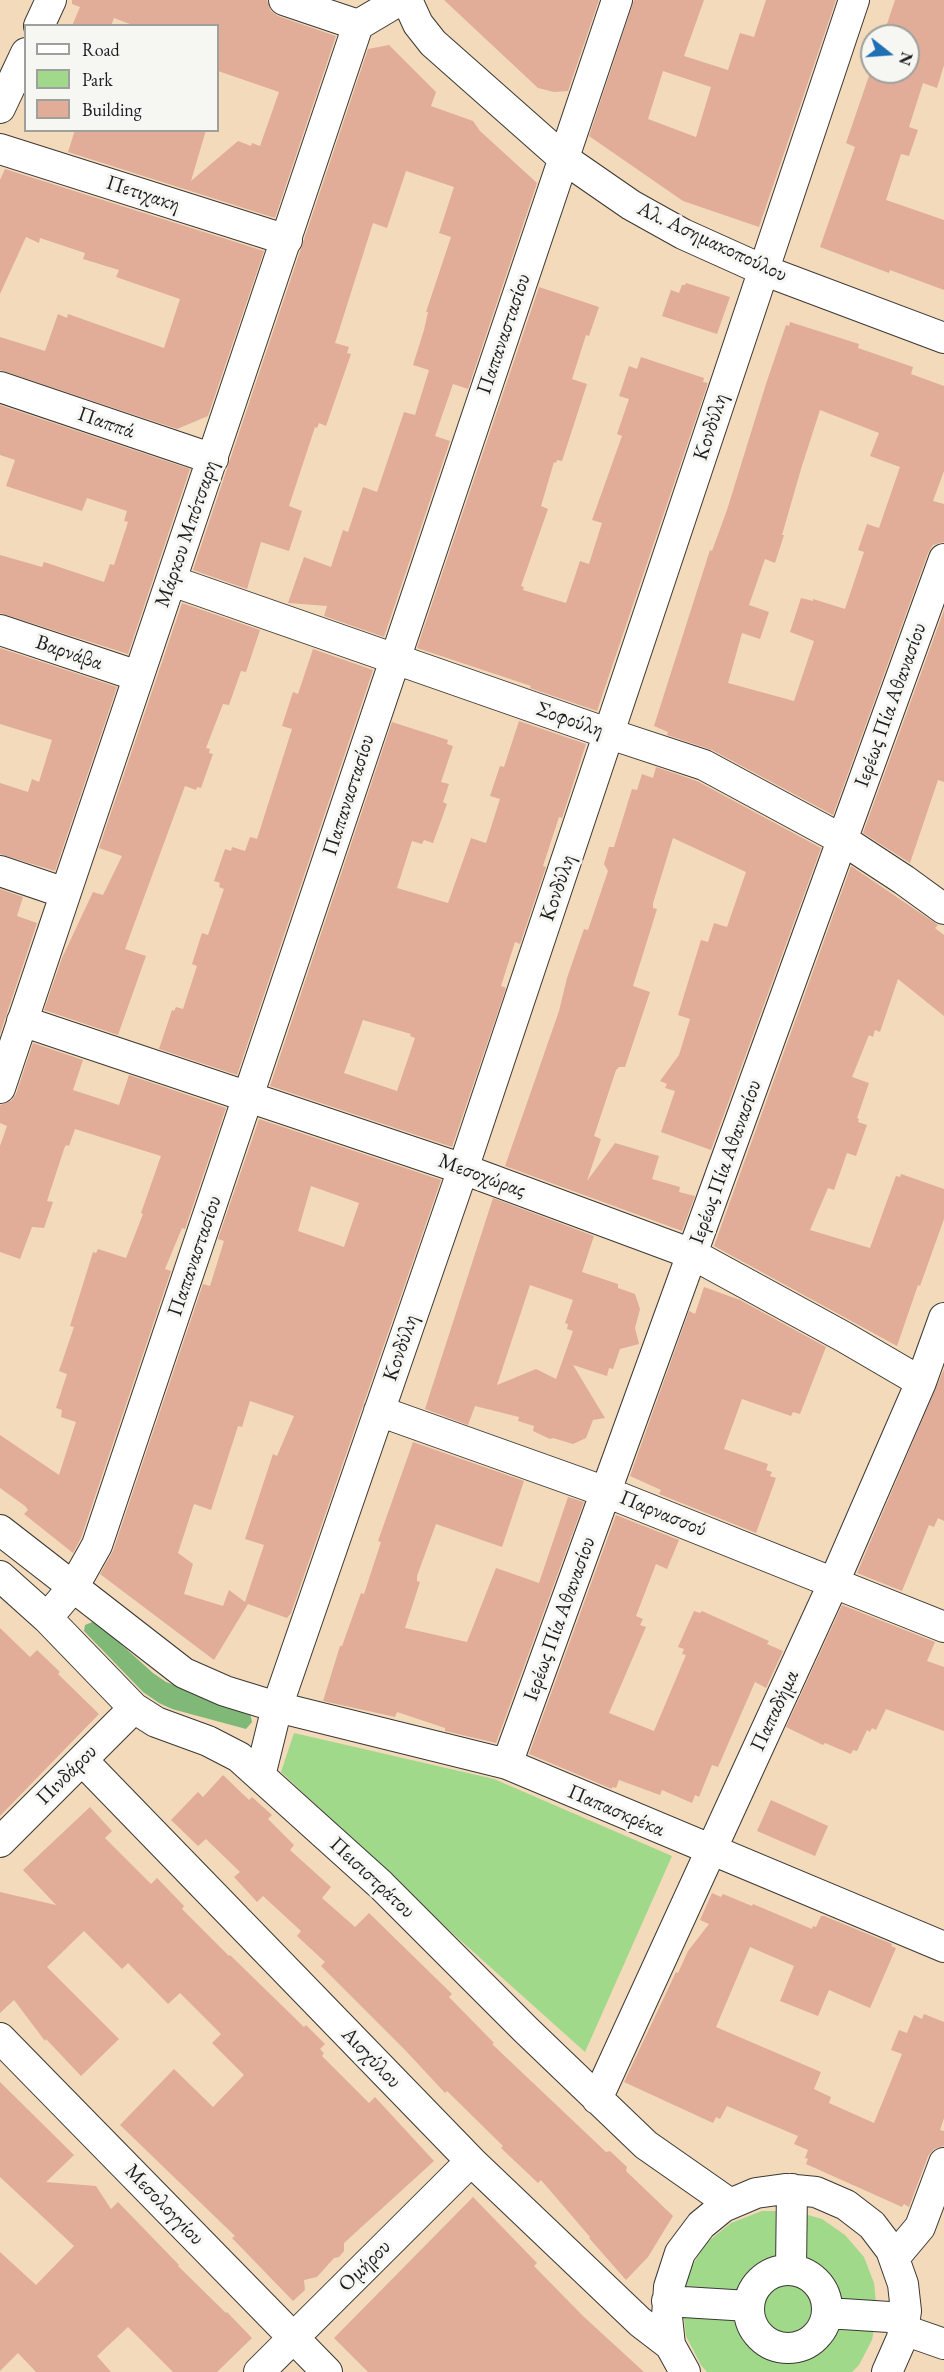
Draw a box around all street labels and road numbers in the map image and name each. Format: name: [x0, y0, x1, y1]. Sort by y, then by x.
street label: Πετιχακη: [103, 170, 183, 218]
street label: Αλ. Ασημακοπούλου: [633, 196, 791, 288]
street label: Παπαναστασίου: [472, 270, 536, 398]
street label: Κονδύλη: [688, 390, 734, 464]
street label: Παππά: [74, 402, 138, 444]
street label: Μάρκου Μπότσαρη: [150, 457, 224, 611]
street label: Ιερέως Πία Αθανασίου: [850, 619, 932, 791]
street label: Βαρνάβα: [32, 630, 106, 676]
street label: Σοφούλη: [533, 697, 607, 743]
street label: Παπαναστασίου: [318, 731, 380, 859]
street label: Κονδύλη: [535, 851, 581, 925]
street label: Ιερέως Πία Αθανασίου: [685, 1076, 767, 1248]
street label: Μεσοχώρας: [435, 1149, 529, 1203]
street label: Παπαναστασίου: [163, 1192, 227, 1320]
street label: Κονδύλη: [378, 1311, 424, 1385]
street label: Παρνασσού: [616, 1485, 710, 1543]
street label: Ιερέως Πία Αθανασίου: [519, 1533, 601, 1705]
street label: Παπαδήμα: [745, 1666, 805, 1756]
street label: Πινδάρου: [31, 1739, 103, 1811]
street label: Παπασκρέκα: [564, 1779, 668, 1843]
street label: Πεισιστράτου: [324, 1832, 420, 1924]
street label: Αισχύλου: [336, 2022, 406, 2094]
street label: Μεσολογγίου: [119, 2159, 209, 2251]
street label: Ομήρου: [334, 2235, 396, 2297]

